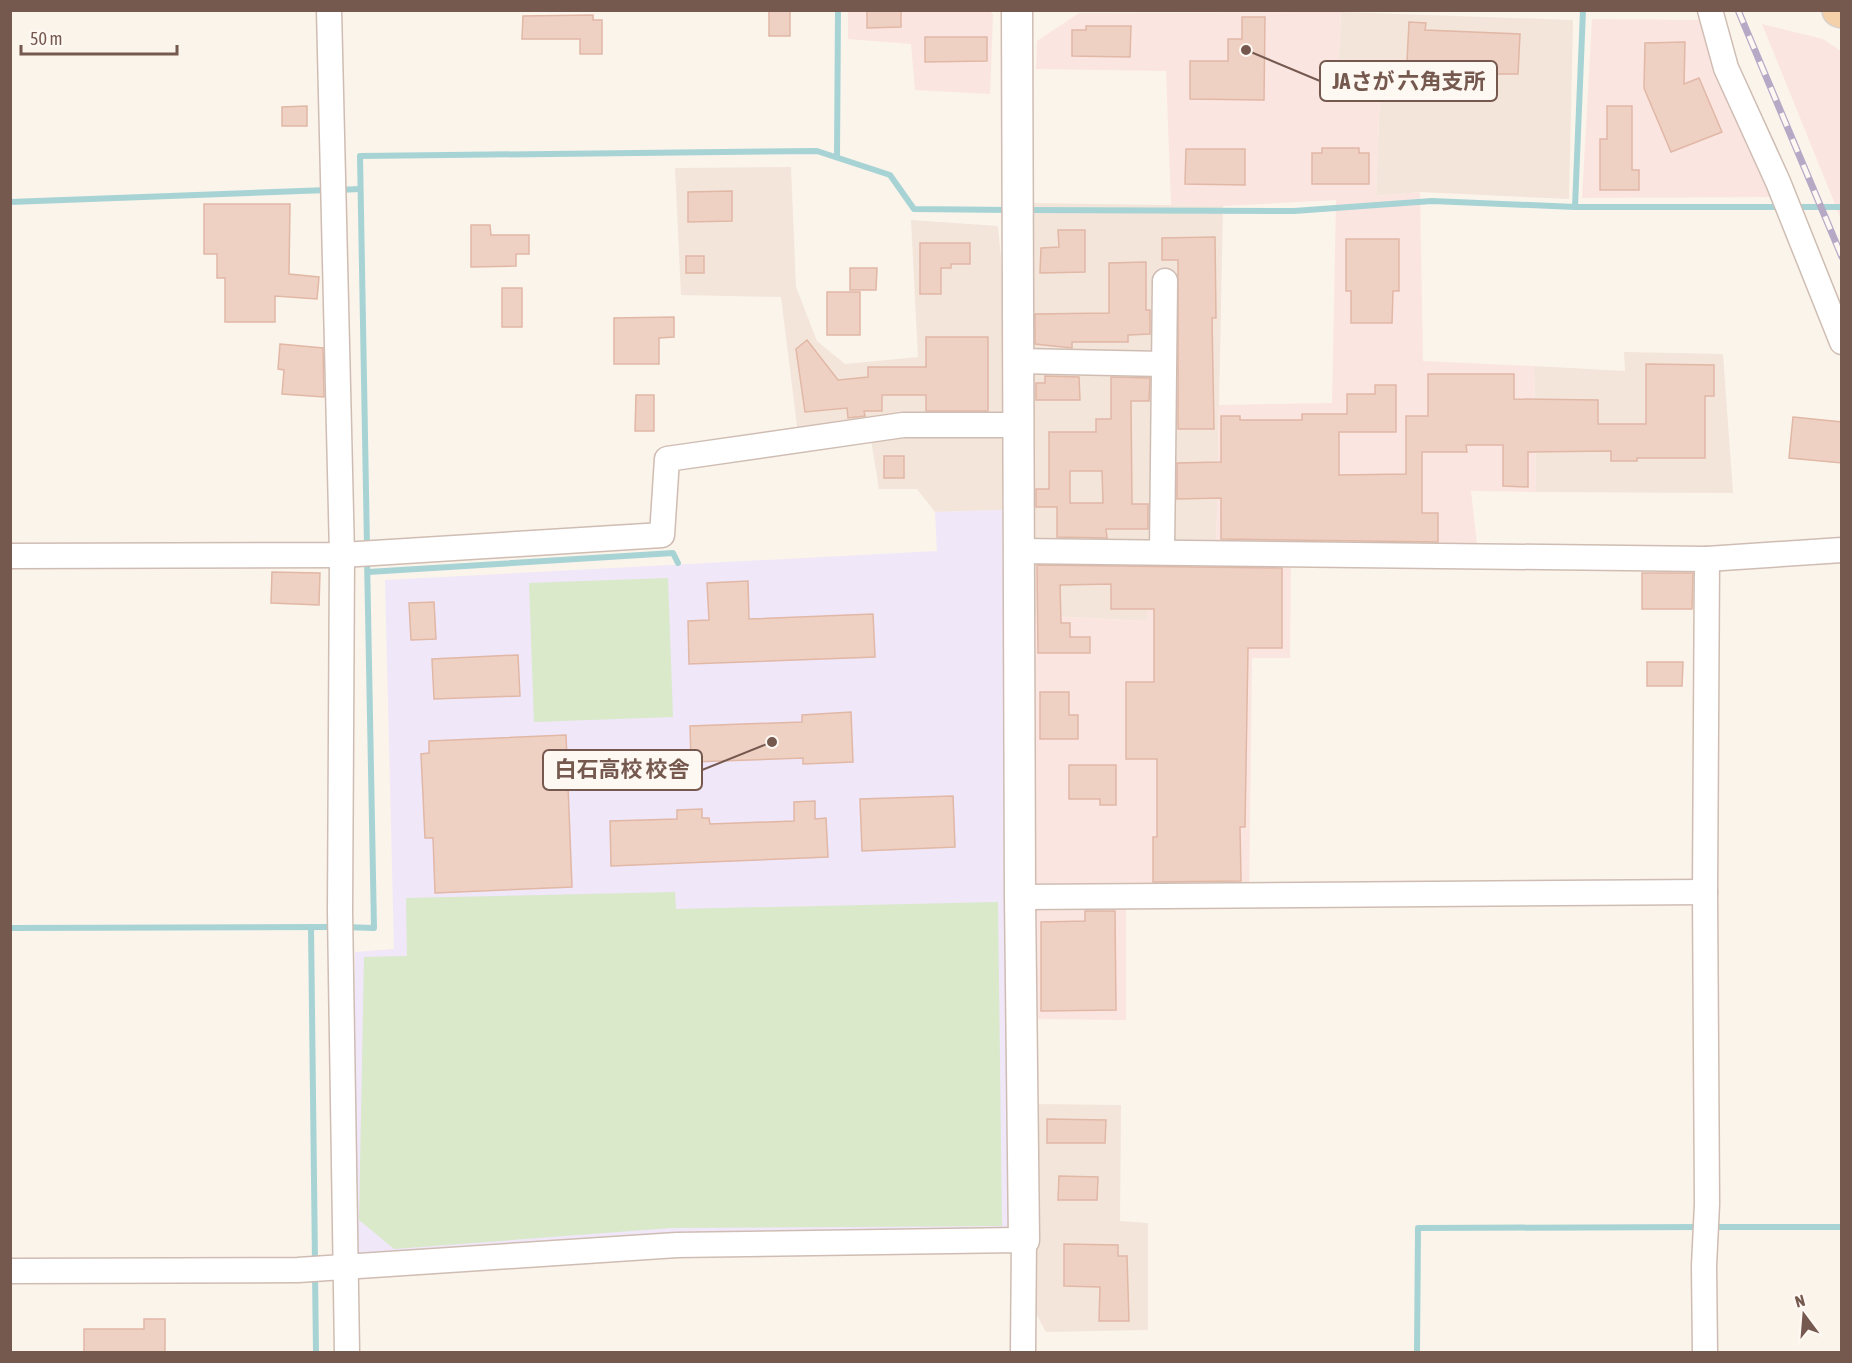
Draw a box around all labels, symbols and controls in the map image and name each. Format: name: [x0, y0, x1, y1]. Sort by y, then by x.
scale bar: [21, 18, 177, 56]
text: 50 m: [30, 28, 62, 49]
callout: JAさが 六角支所: [1320, 61, 1497, 101]
text: JAさが 六角支所: [1332, 68, 1485, 94]
callout: 白石高校 校舎: [543, 750, 702, 790]
text: 白石高校 校舎: [554, 756, 690, 782]
north arrow: [1774, 1285, 1834, 1345]
text: N: [1793, 1291, 1807, 1311]

